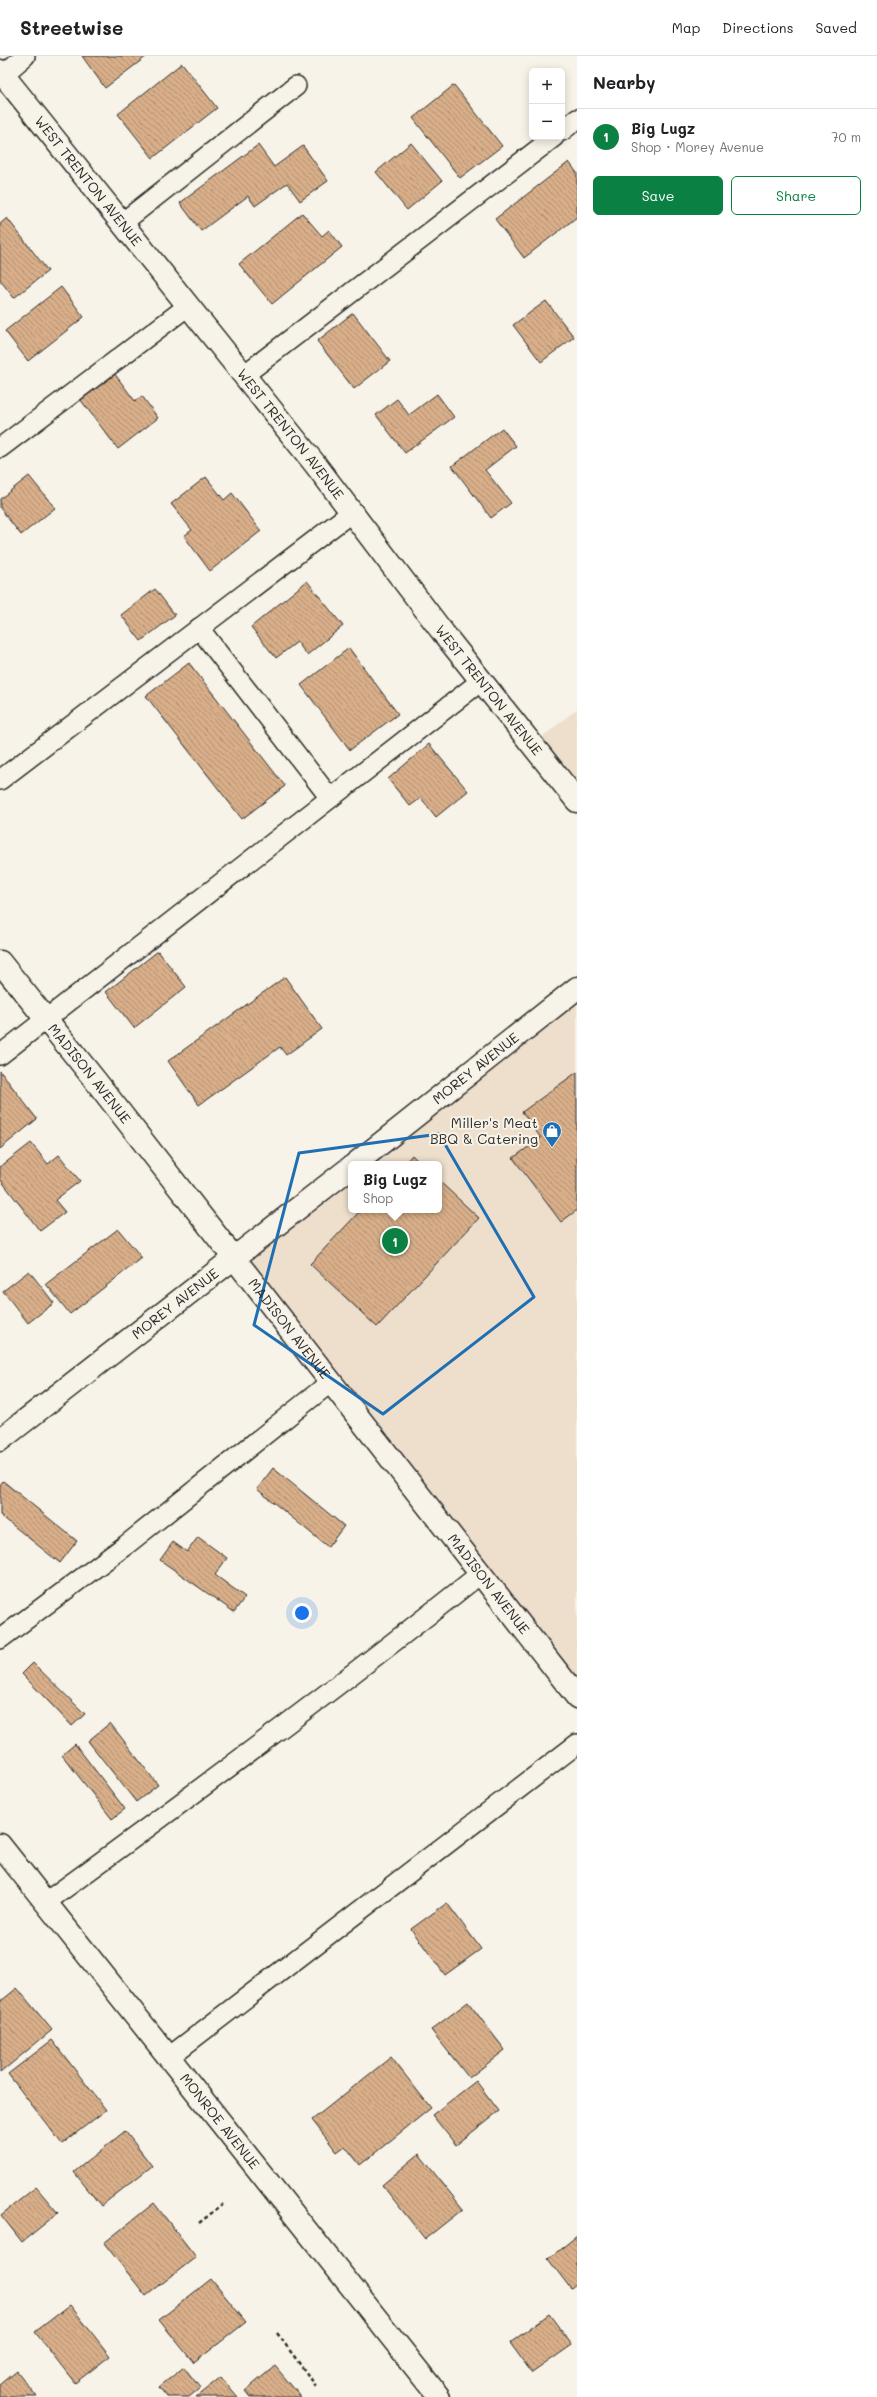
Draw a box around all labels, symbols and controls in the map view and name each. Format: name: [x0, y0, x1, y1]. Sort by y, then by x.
text: Streetwise: [20, 15, 123, 40]
text: Map: [672, 18, 700, 37]
text: Directions: [722, 18, 793, 37]
text: Saved: [815, 18, 857, 37]
map controls: [529, 68, 565, 140]
button: +: [529, 68, 565, 104]
text: Nearby: [593, 71, 655, 93]
button: −: [529, 104, 565, 140]
street label: WEST TRENTON AVENUE: [31, 112, 147, 250]
text: Big Lugz: [631, 118, 695, 138]
text: 1: [603, 128, 609, 145]
text: 70 m: [831, 128, 861, 145]
text: Shop · Morey Avenue: [631, 138, 764, 155]
button: Save: [593, 176, 723, 215]
button: Share: [731, 176, 861, 215]
street label: WEST TRENTON AVENUE: [233, 364, 348, 503]
street label: WEST TRENTON AVENUE: [431, 621, 547, 759]
street label: MADISON AVENUE: [44, 1019, 135, 1127]
street label: MOREY AVENUE: [428, 1028, 523, 1108]
place label: Miller's Meat BBQ & Catering: [430, 1113, 538, 1148]
shop icon: Miller's Meat BBQ & Catering: [541, 1120, 563, 1148]
popup: [348, 1161, 442, 1213]
text: Big Lugz: [363, 1169, 427, 1189]
text: Shop: [363, 1189, 393, 1206]
pin: 1: [382, 1226, 408, 1256]
street label: MOREY AVENUE: [128, 1263, 222, 1343]
street label: MADISON AVENUE: [244, 1274, 335, 1383]
street label: MADISON AVENUE: [444, 1529, 534, 1638]
your location: [292, 1603, 312, 1623]
street label: MONROE AVENUE: [176, 2069, 264, 2173]

